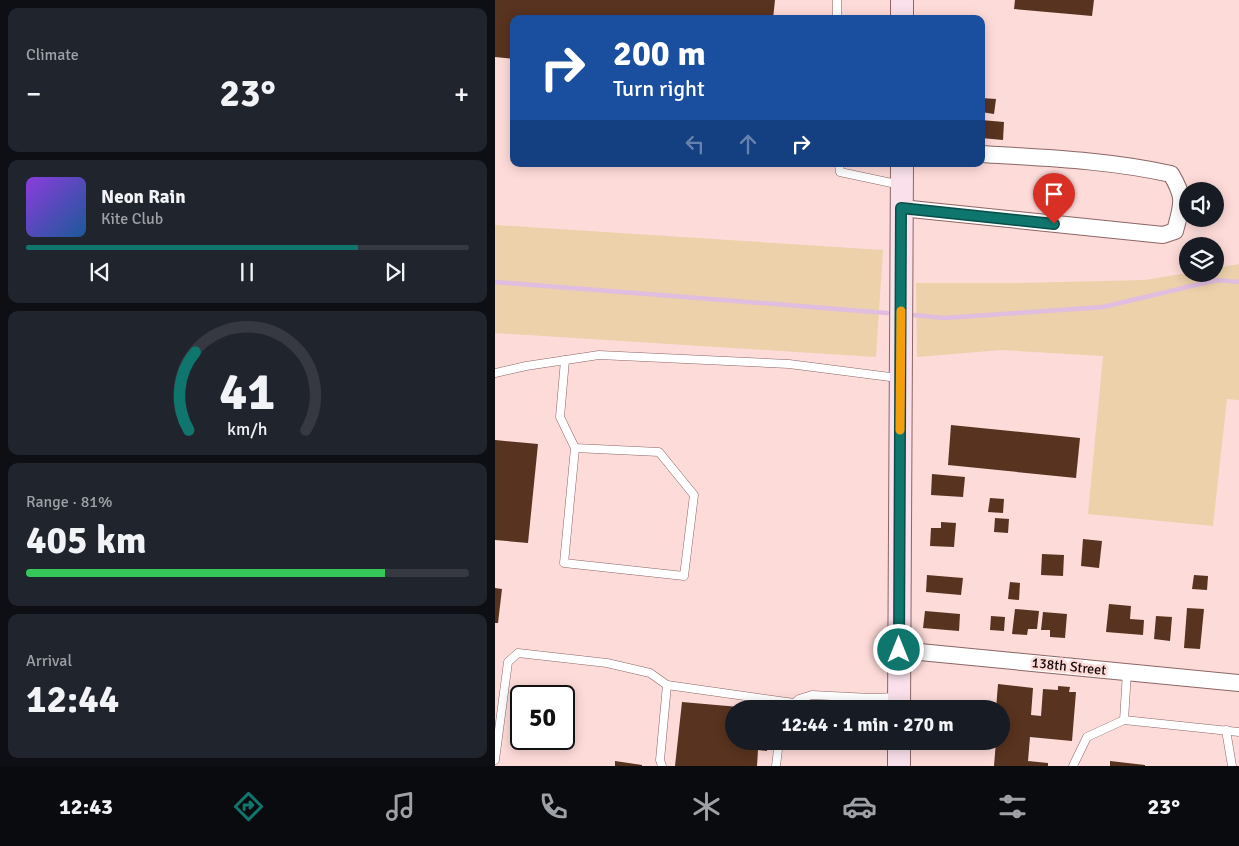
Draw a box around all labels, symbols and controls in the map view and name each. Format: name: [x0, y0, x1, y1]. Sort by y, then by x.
text: 200 m: [613, 32, 706, 75]
icon: right: [530, 35, 595, 100]
text: Climate: [26, 45, 79, 65]
text: 23°: [219, 70, 276, 117]
text: Turn right: [613, 75, 705, 102]
text: −: [26, 77, 41, 111]
text: +: [454, 77, 469, 111]
icon: left: [681, 130, 709, 158]
icon: ahead: [734, 130, 762, 158]
icon: right: [787, 130, 815, 158]
pin: [1033, 173, 1075, 224]
icon: arrive: [1040, 180, 1068, 208]
map controls: [1179, 182, 1224, 282]
button: sound: [1179, 182, 1224, 227]
text: Neon Rain: [101, 185, 186, 209]
text: Kite Club: [101, 209, 163, 229]
button: layers: [1179, 237, 1224, 282]
icon: previous: [86, 258, 114, 286]
icon: pause: [233, 258, 261, 286]
icon: next: [381, 258, 409, 286]
text: 41: [219, 360, 276, 424]
text: km/h: [227, 418, 268, 440]
text: Range · 81%: [26, 492, 112, 512]
text: 405 km: [26, 517, 147, 564]
position arrow: [872, 623, 924, 675]
text: Arrival: [26, 651, 72, 671]
street label: 138th Street: [1031, 654, 1107, 679]
text: 12:44: [26, 676, 119, 723]
speed limit sign: 50: [510, 685, 575, 750]
text: 12:44 · 1 min · 270 m: [781, 713, 954, 737]
icon: directions: [231, 789, 266, 824]
icon: music: [383, 789, 418, 824]
icon: phone: [536, 789, 571, 824]
icon: climate: [689, 789, 724, 824]
icon: car: [842, 789, 877, 824]
icon: filters: [995, 789, 1030, 824]
text: 12:43: [59, 793, 113, 820]
text: 23°: [1147, 793, 1180, 820]

